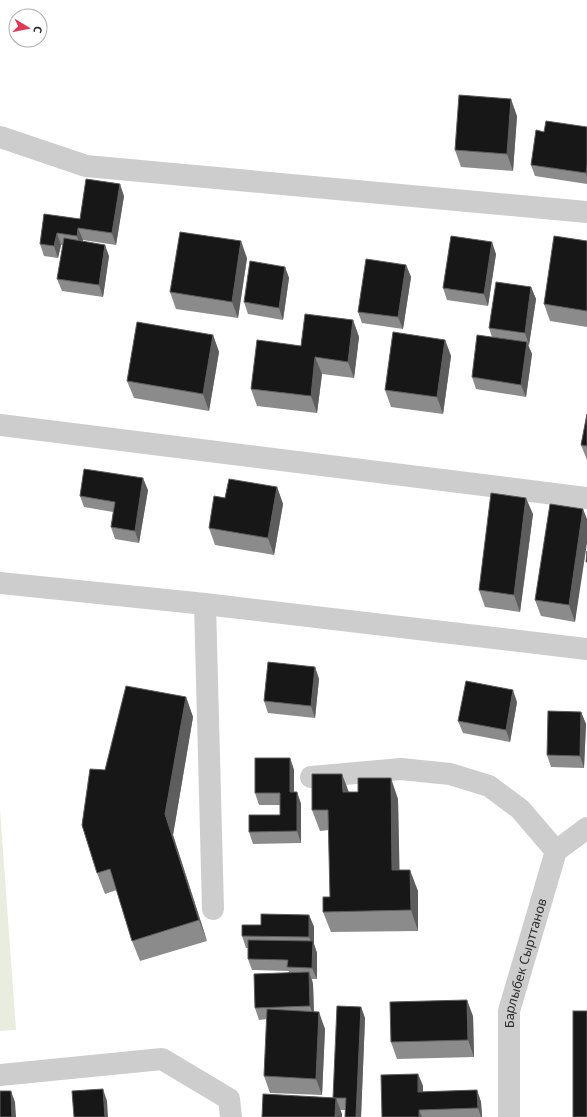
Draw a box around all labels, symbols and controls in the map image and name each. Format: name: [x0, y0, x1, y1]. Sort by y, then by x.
north arrow: [8, 8, 48, 48]
text: С: [30, 25, 46, 35]
street label: Барлыбек Сырттанов: [500, 896, 551, 1028]

